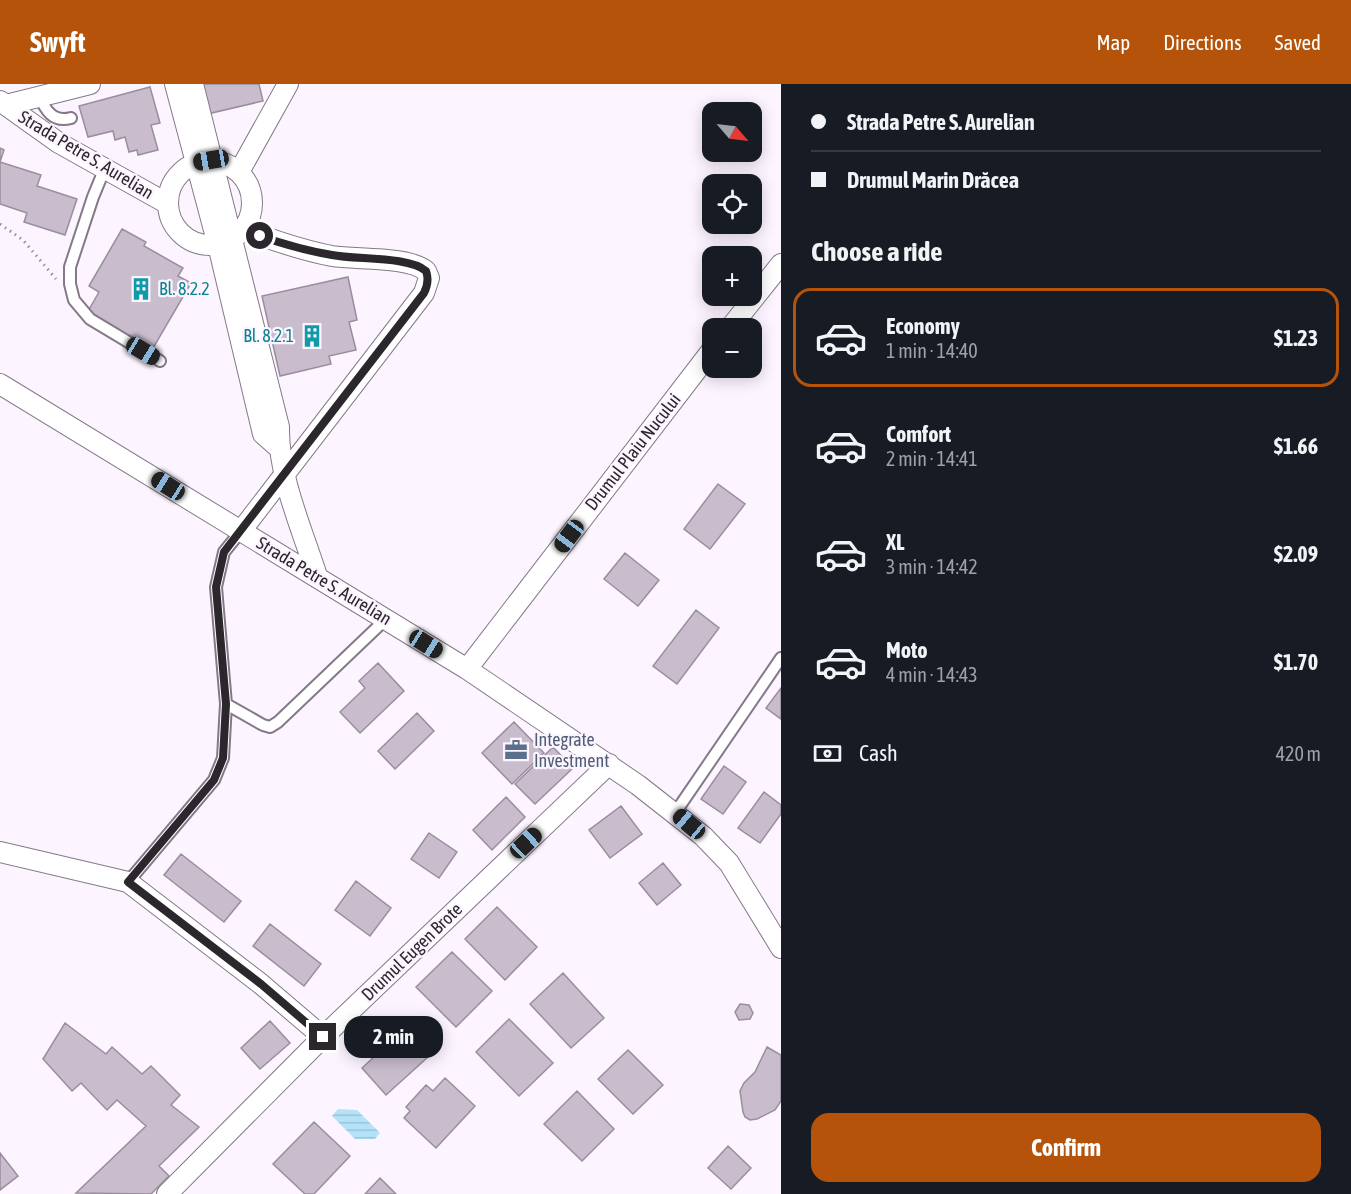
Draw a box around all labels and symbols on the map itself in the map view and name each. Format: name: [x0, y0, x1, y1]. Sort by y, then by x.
north arrow: [702, 102, 762, 162]
street label: Strada Petre S. Aurelian: [15, 106, 158, 203]
car: [192, 148, 230, 172]
route start: [246, 222, 273, 249]
building icon: Bl. 8.2.2: [128, 276, 154, 302]
place label: Bl. 8.2.2: [159, 278, 210, 299]
building icon: Bl. 8.2.1: [299, 323, 325, 349]
place label: Bl. 8.2.1: [243, 325, 294, 346]
car: [123, 334, 163, 368]
street label: Drumul Plaiu Nucului: [580, 389, 685, 514]
car: [148, 469, 188, 503]
car: [551, 516, 587, 556]
street label: Strada Petre S. Aurelian: [253, 532, 396, 629]
car: [406, 627, 446, 661]
place label: Integrate Investment: [534, 729, 609, 771]
office icon: Integrate Investment: [503, 737, 529, 763]
car: [669, 806, 709, 842]
car: [507, 824, 545, 862]
street label: Drumul Eugen Brote: [357, 898, 466, 1005]
callout: 2 min: [344, 1016, 443, 1058]
route end: [309, 1023, 336, 1050]

